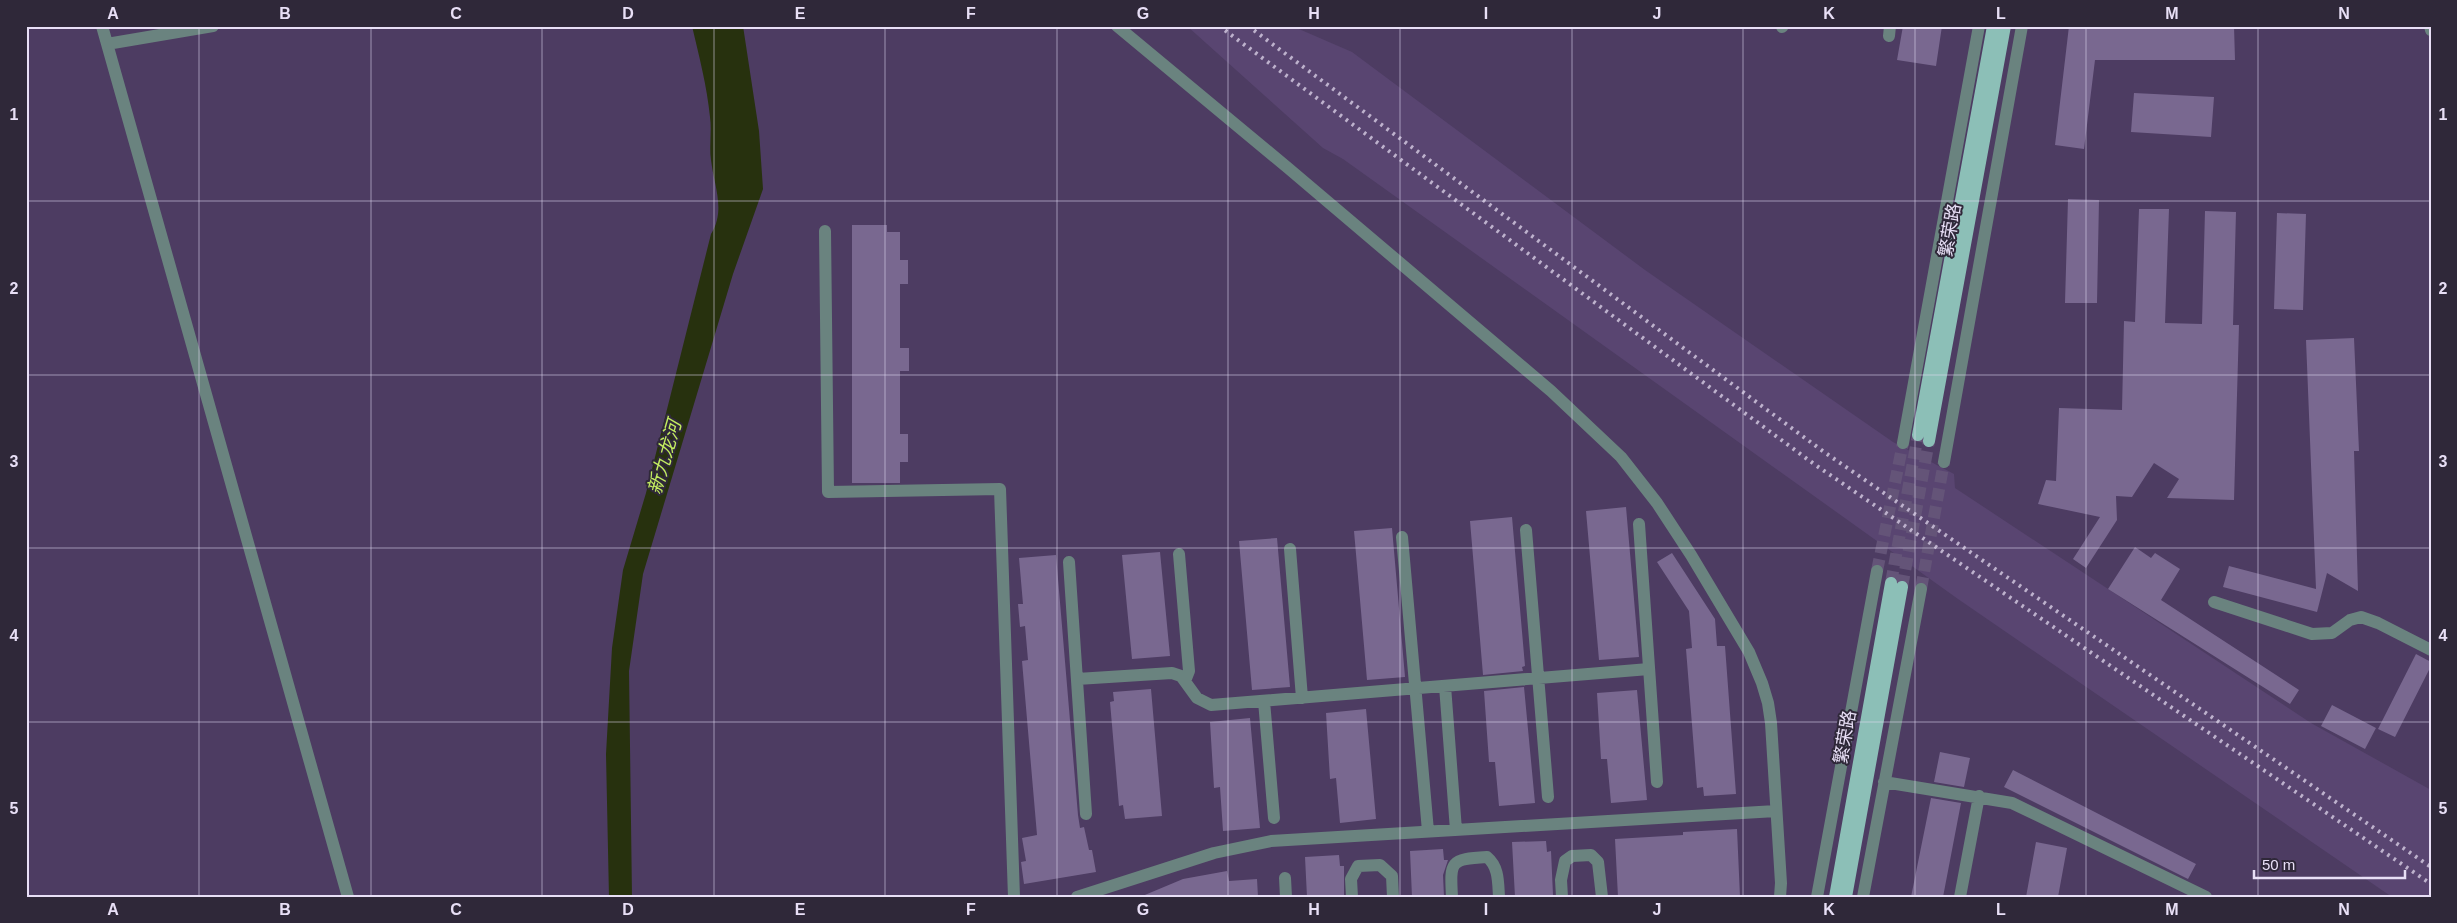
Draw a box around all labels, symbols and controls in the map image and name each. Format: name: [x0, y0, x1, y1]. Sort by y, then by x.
text: A: [107, 5, 119, 22]
text: B: [279, 5, 291, 22]
text: C: [450, 5, 462, 22]
text: D: [622, 5, 634, 22]
text: E: [795, 5, 806, 22]
text: F: [966, 5, 976, 22]
text: G: [1137, 5, 1149, 22]
text: H: [1308, 5, 1320, 22]
text: I: [1484, 5, 1488, 22]
text: J: [1653, 5, 1661, 22]
text: K: [1823, 5, 1835, 22]
text: L: [1996, 5, 2006, 22]
text: M: [2165, 5, 2179, 22]
text: N: [2338, 5, 2350, 22]
text: 1: [10, 106, 19, 123]
text: 1: [2439, 106, 2448, 123]
street label: 繁荣路: [1935, 202, 1965, 258]
text: 2: [10, 280, 19, 297]
text: 2: [2439, 280, 2448, 297]
water label: 新九龙河: [644, 414, 686, 497]
text: 3: [10, 453, 19, 470]
text: 3: [2439, 453, 2448, 470]
text: 4: [10, 627, 19, 644]
text: 4: [2439, 627, 2448, 644]
street label: 繁荣路: [1830, 709, 1860, 765]
text: 5: [10, 800, 19, 817]
text: 5: [2439, 800, 2448, 817]
scale bar: [2254, 848, 2406, 880]
text: 50 m: [2262, 856, 2295, 873]
text: A: [107, 901, 119, 918]
text: B: [279, 901, 291, 918]
text: C: [450, 901, 462, 918]
text: D: [622, 901, 634, 918]
text: E: [795, 901, 806, 918]
text: F: [966, 901, 976, 918]
text: G: [1137, 901, 1149, 918]
text: H: [1308, 901, 1320, 918]
text: I: [1484, 901, 1488, 918]
text: J: [1653, 901, 1661, 918]
text: K: [1823, 901, 1835, 918]
text: L: [1996, 901, 2006, 918]
text: M: [2165, 901, 2179, 918]
text: N: [2338, 901, 2350, 918]

